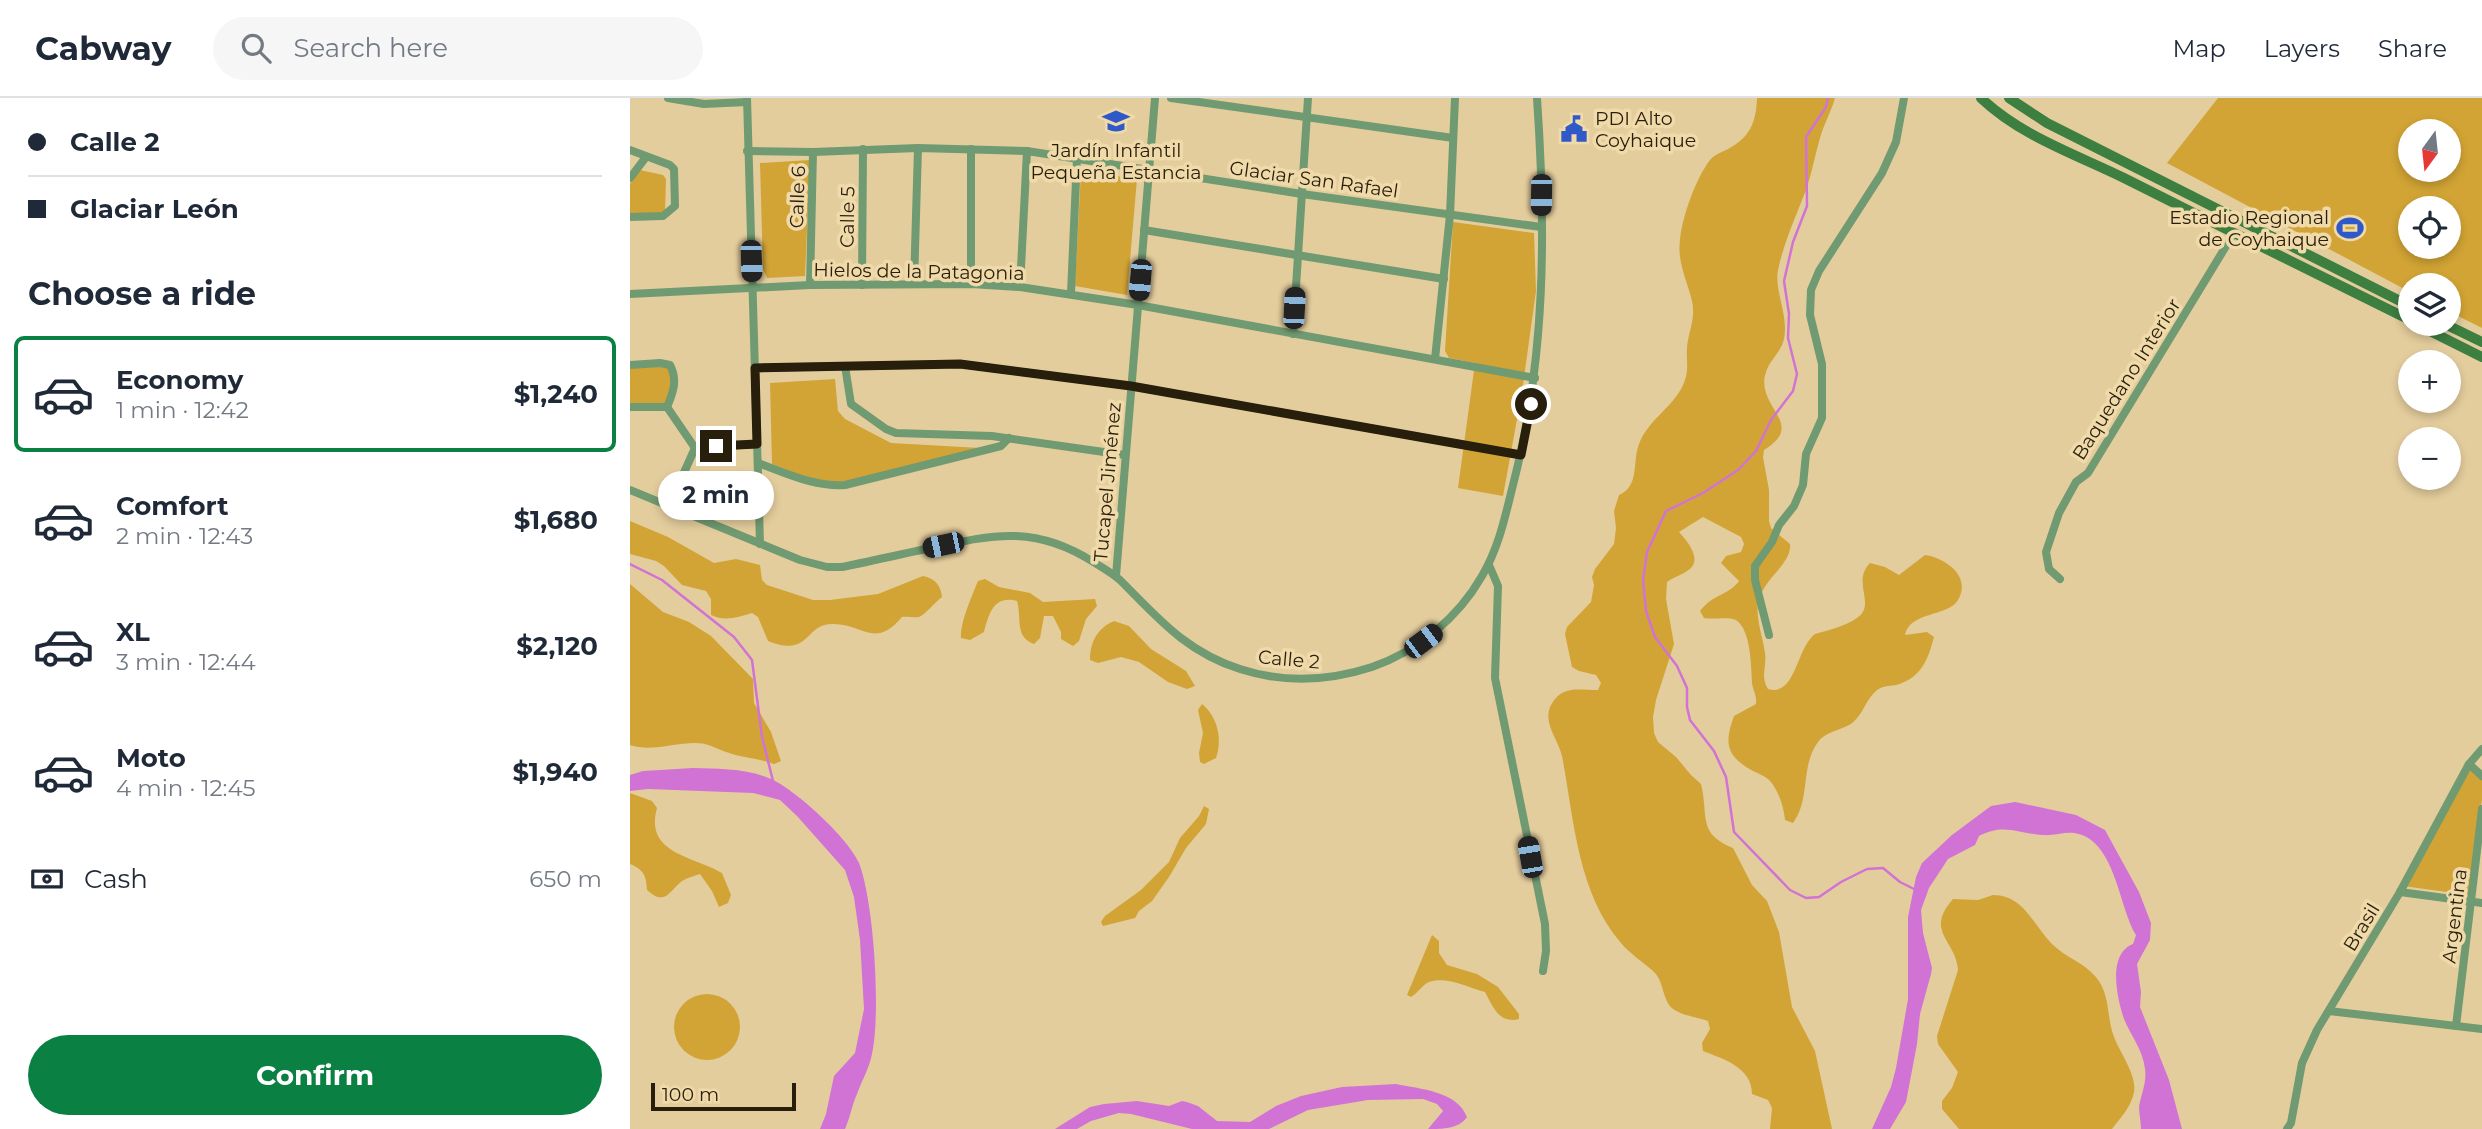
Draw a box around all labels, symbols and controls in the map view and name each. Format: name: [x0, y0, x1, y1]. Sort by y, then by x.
search box: [213, 17, 703, 80]
text: Cabway: [35, 28, 171, 68]
icon: search: [237, 29, 275, 67]
text: Search here: [293, 32, 448, 64]
text: Map: [2172, 34, 2226, 63]
text: Layers: [2264, 34, 2340, 63]
text: Share: [2378, 34, 2447, 63]
school or university icon: Jardín Infantil Pequeña Estancia: [1101, 106, 1131, 136]
place label: PDI Alto Coyhaique: [1595, 107, 1696, 152]
public building icon: PDI Alto Coyhaique: [1559, 114, 1589, 144]
north arrow: [2398, 119, 2460, 182]
map controls: [2398, 119, 2461, 490]
text: Calle 2: [70, 126, 160, 158]
place label: Jardín Infantil Pequeña Estancia: [1030, 139, 1202, 184]
street label: Glaciar San Rafael: [1228, 156, 1400, 203]
street label: Calle 6: [785, 165, 810, 229]
car: [1531, 174, 1552, 216]
street label: Calle 5: [835, 186, 860, 248]
text: Glaciar León: [70, 193, 239, 225]
button: locate: [2398, 196, 2461, 259]
place label: Estadio Regional de Coyhaique: [2169, 206, 2329, 251]
sports icon: Estadio Regional de Coyhaique: [2335, 213, 2365, 243]
car: [740, 240, 763, 282]
street label: Hielos de la Patagonia: [813, 258, 1025, 285]
car: [1128, 258, 1153, 302]
button: layers: [2398, 273, 2461, 336]
text: Choose a ride: [28, 274, 256, 313]
car: [1283, 286, 1306, 330]
street label: Baquedano Interior: [2067, 294, 2185, 464]
button: +: [2398, 350, 2461, 413]
icon: car: [32, 363, 95, 426]
text: Economy: [116, 364, 243, 396]
text: $1,240: [514, 378, 598, 410]
route start: [1515, 388, 1547, 420]
text: 1 min · 12:42: [116, 396, 249, 424]
street label: Tucapel Jiménez: [1089, 401, 1126, 563]
button: −: [2398, 427, 2461, 490]
route end: [700, 430, 732, 462]
callout: 2 min: [658, 470, 774, 520]
text: 2 min: [682, 481, 750, 509]
icon: car: [32, 489, 95, 552]
text: Comfort: [116, 490, 228, 522]
text: $1,680: [514, 504, 598, 536]
text: 2 min · 12:43: [116, 522, 253, 550]
car: [921, 530, 966, 560]
icon: car: [32, 615, 95, 678]
text: XL: [116, 616, 150, 648]
car: [1400, 620, 1447, 662]
text: $2,120: [516, 630, 598, 662]
street label: Calle 2: [1257, 645, 1321, 674]
text: 3 min · 12:44: [116, 648, 256, 676]
icon: car: [32, 741, 95, 804]
text: Moto: [116, 742, 186, 774]
text: $1,940: [513, 756, 598, 788]
text: 4 min · 12:45: [116, 774, 256, 802]
car: [1517, 834, 1544, 880]
icon: cash: [28, 860, 66, 898]
text: Cash: [84, 863, 148, 895]
text: 650 m: [529, 865, 602, 893]
street label: Argentina: [2437, 867, 2472, 965]
street label: Brasil: [2338, 899, 2385, 955]
button: Confirm: [28, 1035, 602, 1115]
scale bar: [651, 1080, 796, 1112]
text: 100 m: [662, 1083, 719, 1106]

